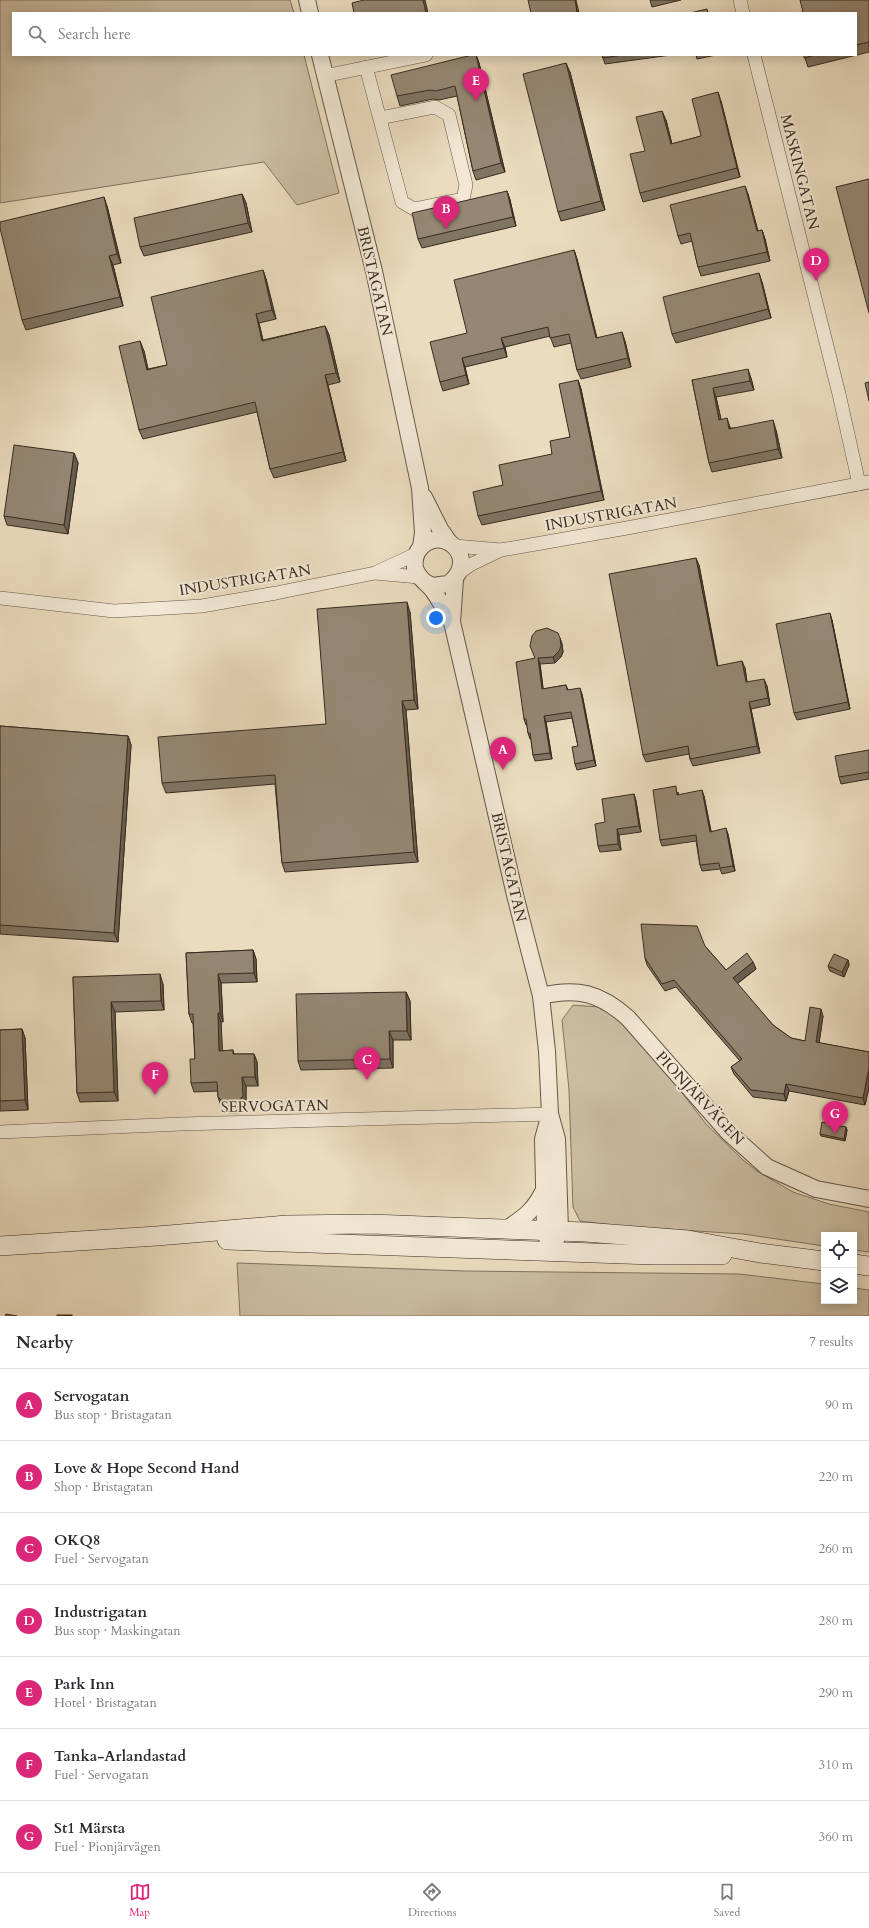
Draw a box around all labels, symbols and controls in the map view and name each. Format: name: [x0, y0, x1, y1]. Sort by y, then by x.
search box: [12, 12, 857, 56]
icon: search: [26, 23, 48, 45]
text: Search here: [58, 24, 131, 44]
pin: E: [463, 68, 489, 101]
street label: MASKINGATAN: [776, 112, 824, 232]
pin: B: [433, 196, 459, 229]
street label: BRISTAGATAN: [353, 224, 397, 338]
pin: D: [803, 248, 829, 281]
street label: INDUSTRIGATAN: [544, 493, 679, 535]
street label: INDUSTRIGATAN: [178, 560, 313, 600]
your location: [426, 608, 446, 628]
pin: A: [490, 737, 516, 770]
street label: BRISTAGATAN: [487, 810, 531, 924]
pin: C: [354, 1047, 380, 1080]
street label: PIONJÄRVÄGEN: [651, 1047, 749, 1149]
pin: F: [142, 1062, 168, 1095]
street label: SERVOGATAN: [221, 1095, 329, 1117]
pin: G: [822, 1101, 848, 1134]
map controls: [821, 1232, 857, 1304]
button: locate: [821, 1232, 857, 1268]
button: layers: [821, 1268, 857, 1304]
text: Nearby: [16, 1331, 73, 1354]
text: 7 results: [809, 1333, 853, 1351]
text: Servogatan: [54, 1386, 129, 1406]
text: A: [24, 1396, 34, 1414]
text: 90 m: [825, 1396, 853, 1414]
text: Bus stop · Bristagatan: [54, 1406, 172, 1424]
text: Love & Hope Second Hand: [54, 1458, 239, 1478]
text: B: [24, 1468, 34, 1486]
text: 220 m: [819, 1468, 853, 1486]
text: Shop · Bristagatan: [54, 1478, 153, 1496]
text: OKQ8: [54, 1530, 101, 1550]
text: C: [24, 1540, 34, 1558]
text: 260 m: [819, 1540, 853, 1558]
text: Fuel · Servogatan: [54, 1550, 149, 1568]
text: Industrigatan: [54, 1602, 147, 1622]
text: D: [23, 1612, 35, 1630]
text: 280 m: [819, 1612, 853, 1630]
text: Bus stop · Maskingatan: [54, 1622, 181, 1640]
text: Park Inn: [54, 1674, 115, 1694]
text: E: [25, 1684, 33, 1702]
text: 290 m: [819, 1684, 853, 1702]
text: Hotel · Bristagatan: [54, 1694, 157, 1712]
text: Tanka-Arlandastad: [54, 1746, 186, 1766]
text: F: [25, 1756, 33, 1774]
text: 310 m: [819, 1756, 853, 1774]
text: Fuel · Servogatan: [54, 1766, 149, 1784]
text: St1 Märsta: [54, 1818, 125, 1838]
text: G: [24, 1828, 34, 1846]
text: 360 m: [819, 1828, 853, 1846]
text: Fuel · Pionjärvägen: [54, 1838, 161, 1856]
tab: Map: [129, 1881, 151, 1920]
tab: Directions: [408, 1881, 456, 1920]
tab: Saved: [714, 1881, 740, 1920]

